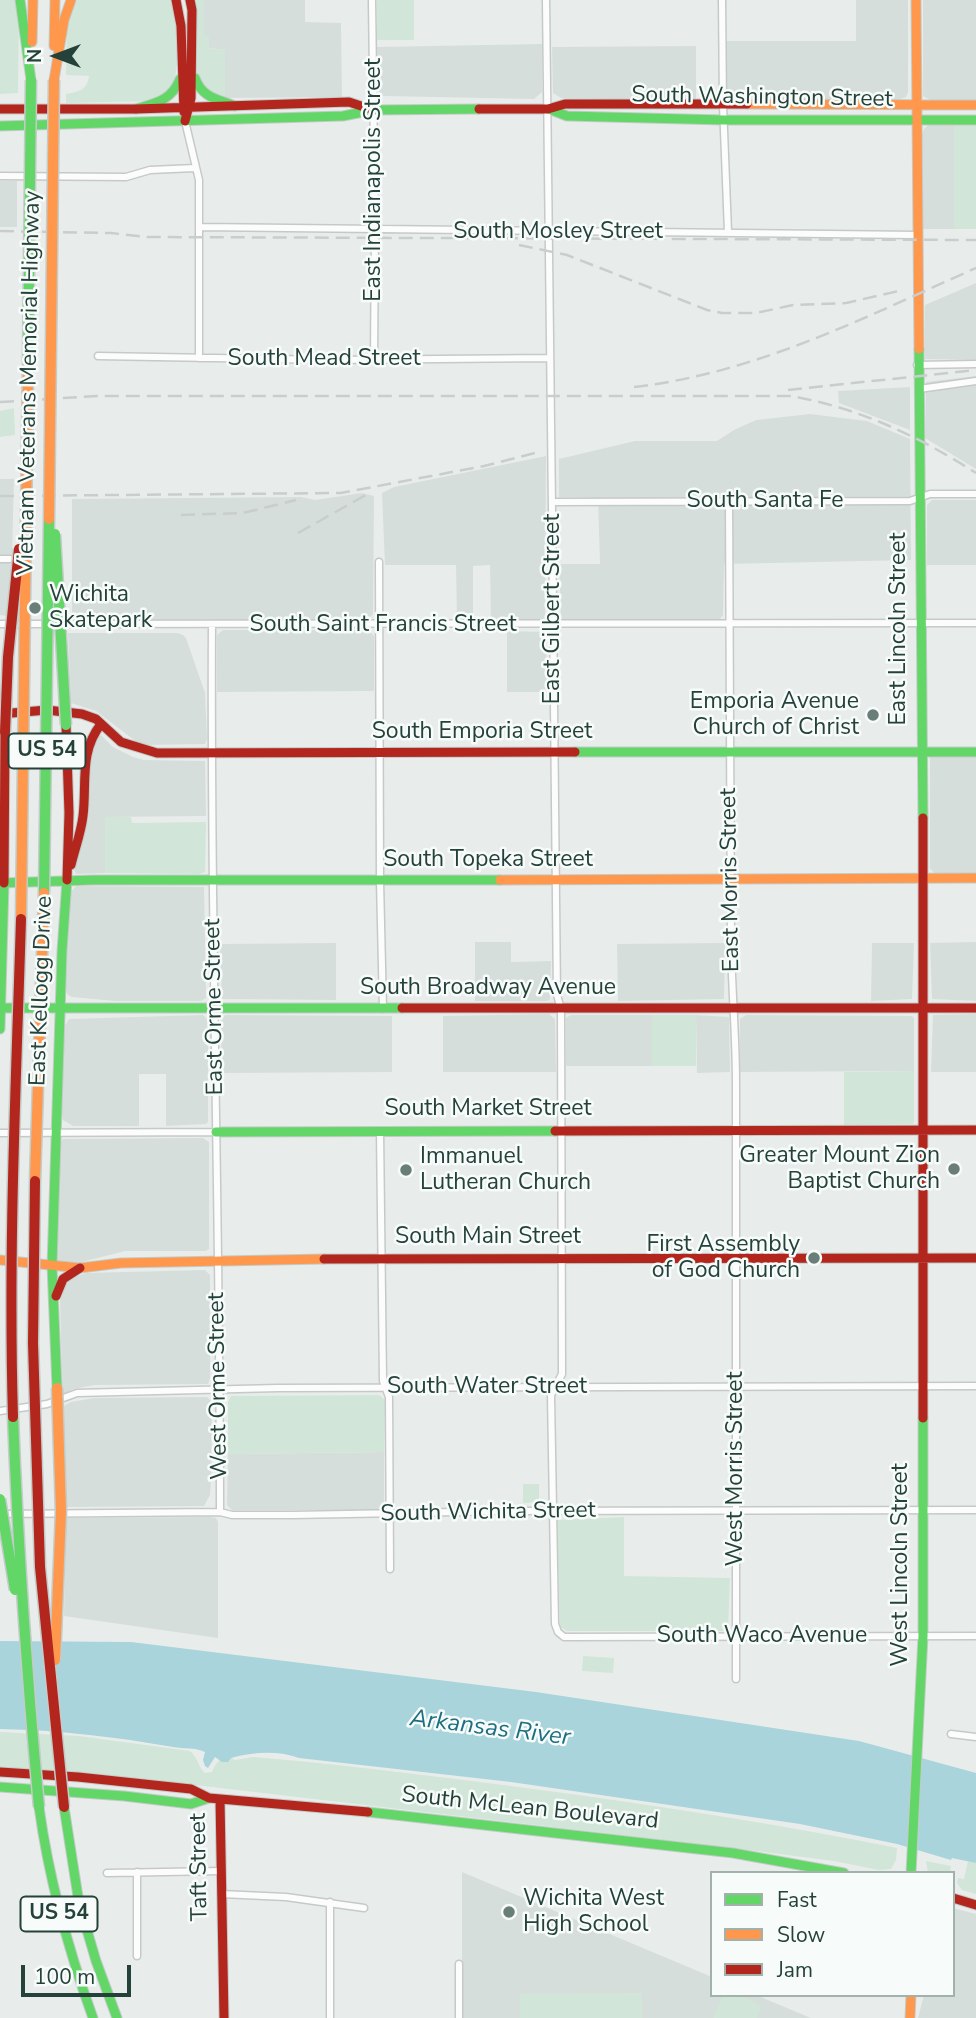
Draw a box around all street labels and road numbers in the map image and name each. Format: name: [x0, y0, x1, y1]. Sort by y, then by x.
street label: East Indianapolis Street: [360, 58, 388, 302]
street label: South Washington Street: [631, 82, 893, 114]
street label: Vietnam Veterans Memorial Highway: [13, 190, 47, 576]
street label: South Mosley Street: [453, 218, 663, 246]
street label: South Mead Street: [227, 345, 421, 373]
street label: South Santa Fe: [687, 487, 843, 515]
street label: East Gilbert Street: [539, 514, 567, 704]
street label: East Lincoln Street: [885, 533, 913, 725]
street label: South Saint Francis Street: [249, 611, 517, 639]
street label: South Emporia Street: [372, 718, 592, 746]
road number: US 54: [8, 734, 86, 768]
street label: East Morris Street: [716, 788, 746, 972]
street label: South Topeka Street: [383, 846, 593, 874]
street label: East Kellogg Drive: [25, 895, 59, 1087]
street label: East Orme Street: [200, 918, 230, 1096]
street label: South Broadway Avenue: [360, 974, 616, 1002]
street label: South Market Street: [384, 1095, 592, 1123]
street label: South Main Street: [395, 1223, 581, 1251]
street label: West Orme Street: [204, 1292, 234, 1480]
street label: West Morris Street: [722, 1371, 750, 1567]
street label: South Water Street: [387, 1373, 587, 1401]
street label: West Lincoln Street: [887, 1463, 915, 1667]
street label: South Wichita Street: [380, 1497, 596, 1529]
street label: South Waco Avenue: [657, 1622, 867, 1650]
street label: South McLean Boulevard: [400, 1782, 660, 1836]
street label: Taft Street: [185, 1813, 215, 1921]
road number: US 54: [20, 1896, 98, 1932]

